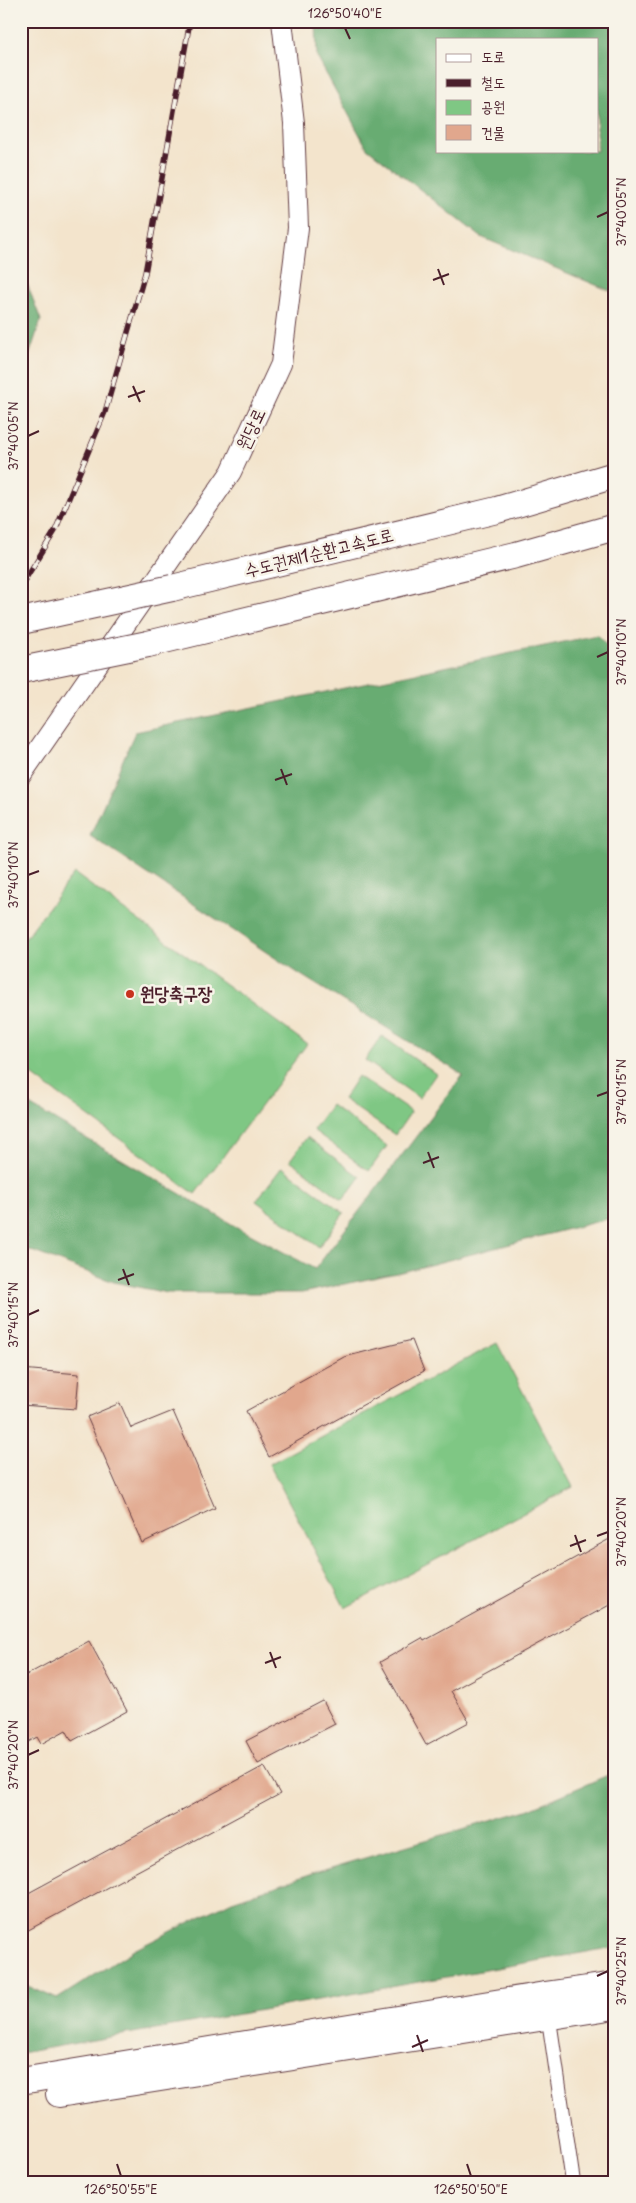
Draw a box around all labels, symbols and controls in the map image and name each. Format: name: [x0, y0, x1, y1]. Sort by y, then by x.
text: 126°50'40"E: [308, 4, 382, 22]
legend: [436, 38, 598, 152]
text: 도로: [481, 44, 505, 67]
text: 철도: [481, 70, 505, 93]
text: 공원: [481, 94, 505, 117]
text: 건물: [481, 120, 505, 143]
text: 37°40'05"N: [612, 177, 630, 247]
text: 37°40'05"N: [4, 401, 22, 471]
street label: 원당로: [228, 403, 271, 454]
street label: 수도권제1순환고속도로: [241, 520, 396, 583]
text: 37°40'10"N: [612, 618, 630, 686]
text: 37°40'10"N: [4, 841, 22, 909]
place label: 원당축구장: [140, 979, 213, 1006]
marker: 원당축구장: [124, 988, 136, 1000]
text: 37°40'15"N: [612, 1059, 630, 1125]
text: 37°40'15"N: [4, 1282, 22, 1348]
text: 37°40'20"N: [612, 1497, 630, 1567]
text: 37°40'20"N: [4, 1720, 22, 1790]
text: 37°40'25"N: [612, 1937, 630, 2005]
text: 126°50'55"E: [84, 2180, 158, 2198]
text: 126°50'50"E: [434, 2180, 508, 2198]

